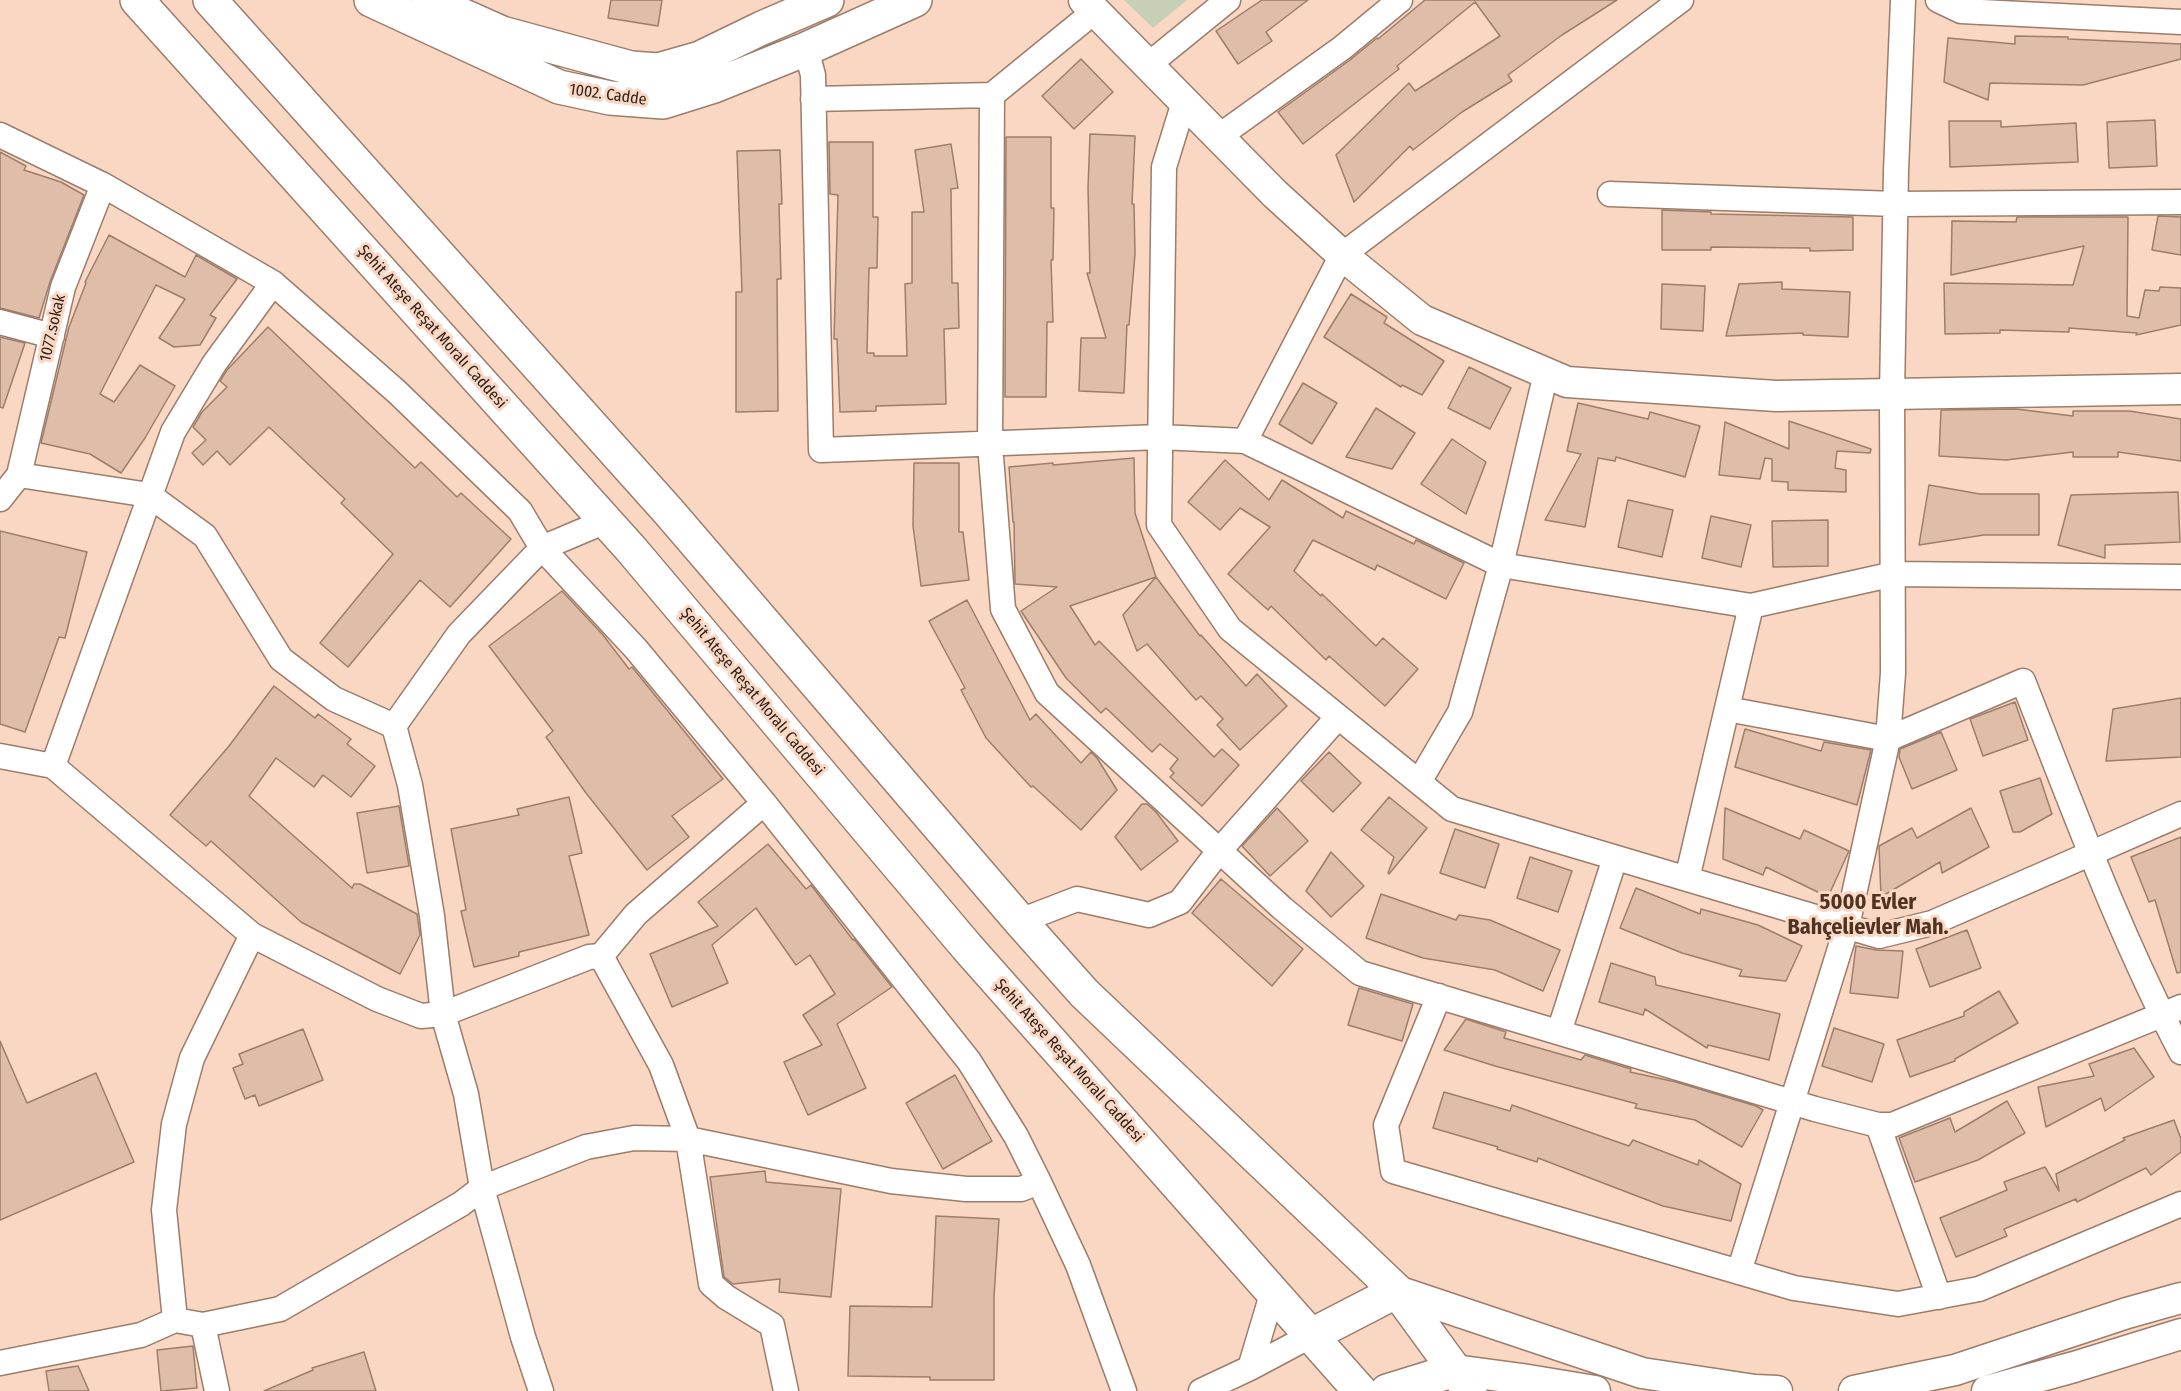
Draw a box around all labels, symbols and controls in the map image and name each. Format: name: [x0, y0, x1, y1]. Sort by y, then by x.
street label: 1002. Cadde: [568, 80, 648, 110]
street label: Şehit Ateşe Reşat Moralı Caddesi: [353, 241, 511, 413]
street label: 1077.sokak: [36, 292, 70, 364]
street label: Şehit Ateşe Reşat Moralı Caddesi: [676, 604, 828, 780]
district label: 5000 Evler Bahçelievler Mah.: [1787, 890, 1949, 942]
street label: Şehit Ateşe Reşat Moralı Caddesi: [990, 975, 1148, 1147]

